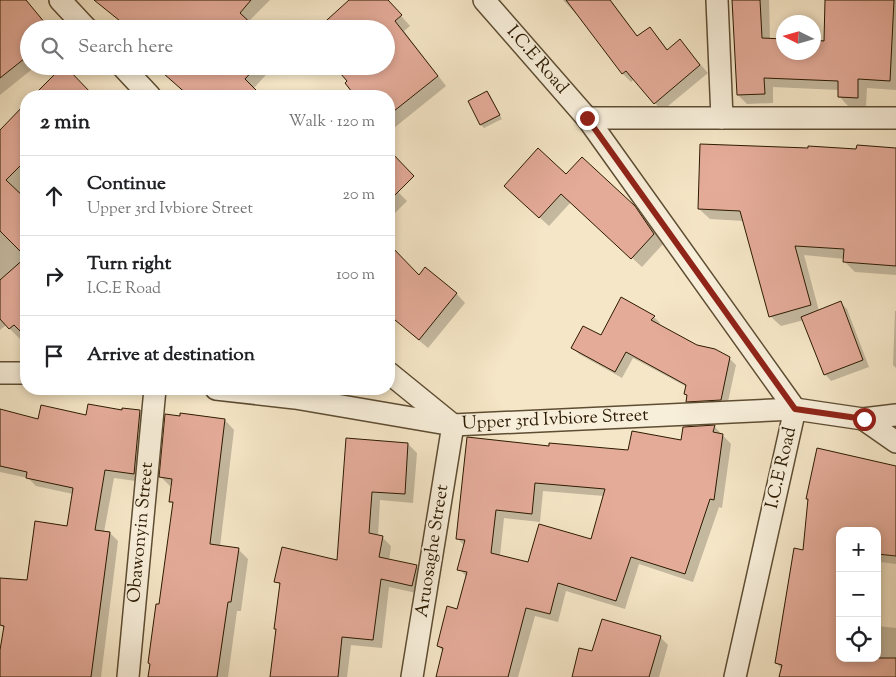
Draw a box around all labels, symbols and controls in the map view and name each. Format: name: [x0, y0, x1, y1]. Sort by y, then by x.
north arrow: [776, 15, 821, 60]
search box: [20, 20, 395, 75]
street label: I.C.E Road: [499, 20, 574, 100]
icon: search: [38, 34, 66, 62]
text: Search here: [78, 34, 173, 61]
route end: [576, 107, 599, 130]
text: 2 min: [40, 108, 90, 138]
text: Walk · 120 m: [289, 111, 375, 134]
text: Continue: [87, 171, 166, 198]
icon: ahead: [40, 182, 68, 210]
text: 20 m: [342, 184, 375, 207]
text: Upper 3rd Ivbiore Street: [87, 198, 253, 221]
text: Turn right: [87, 251, 171, 278]
icon: right: [40, 262, 68, 290]
text: 100 m: [336, 264, 375, 287]
text: I.C.E Road: [87, 278, 161, 301]
icon: arrive: [40, 342, 68, 370]
text: Arrive at destination: [87, 342, 255, 369]
street label: Upper 3rd Ivbiore Street: [461, 403, 649, 438]
route start: [853, 408, 876, 431]
street label: I.C.E Road: [760, 424, 804, 512]
street label: Obawonyin Street: [122, 461, 161, 604]
street label: Aruosaghe Street: [410, 483, 456, 619]
map controls: [836, 527, 881, 662]
button: +: [836, 527, 881, 572]
button: −: [836, 572, 881, 617]
button: locate: [836, 617, 881, 662]

